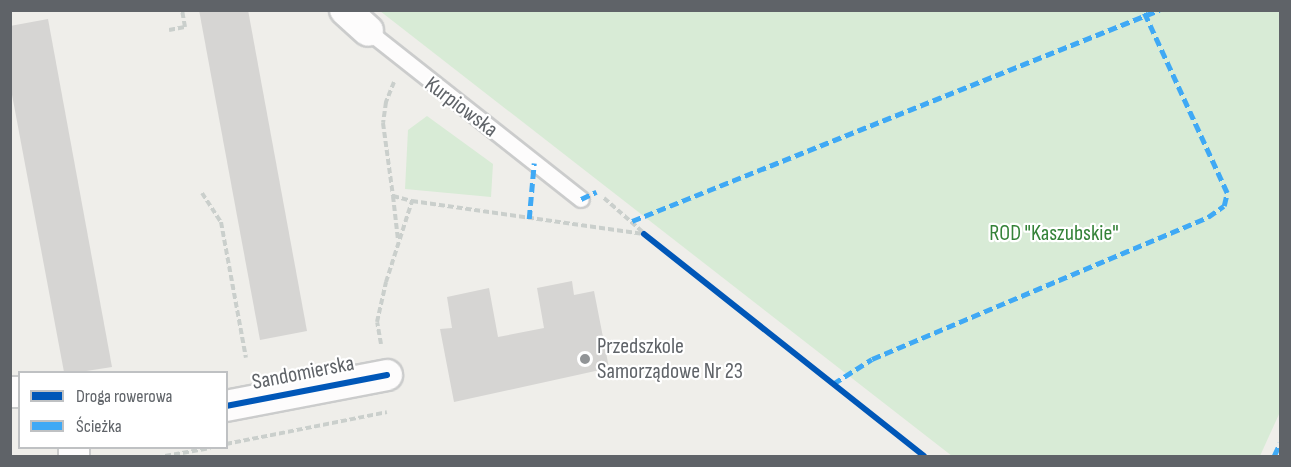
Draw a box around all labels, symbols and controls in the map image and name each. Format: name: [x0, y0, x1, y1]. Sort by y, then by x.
street label: Kurpiowska: [419, 71, 503, 143]
park label: ROD "Kaszubskie": [989, 221, 1119, 247]
place label: Przedszkole Samorządowe Nr 23: [597, 333, 743, 384]
street label: Sandomierska: [250, 350, 356, 396]
marker: Przedszkole Samorządowe Nr 23: [578, 352, 592, 366]
legend: [18, 371, 228, 449]
text: Droga rowerowa: [76, 386, 173, 407]
text: Ścieżka: [76, 416, 122, 437]

